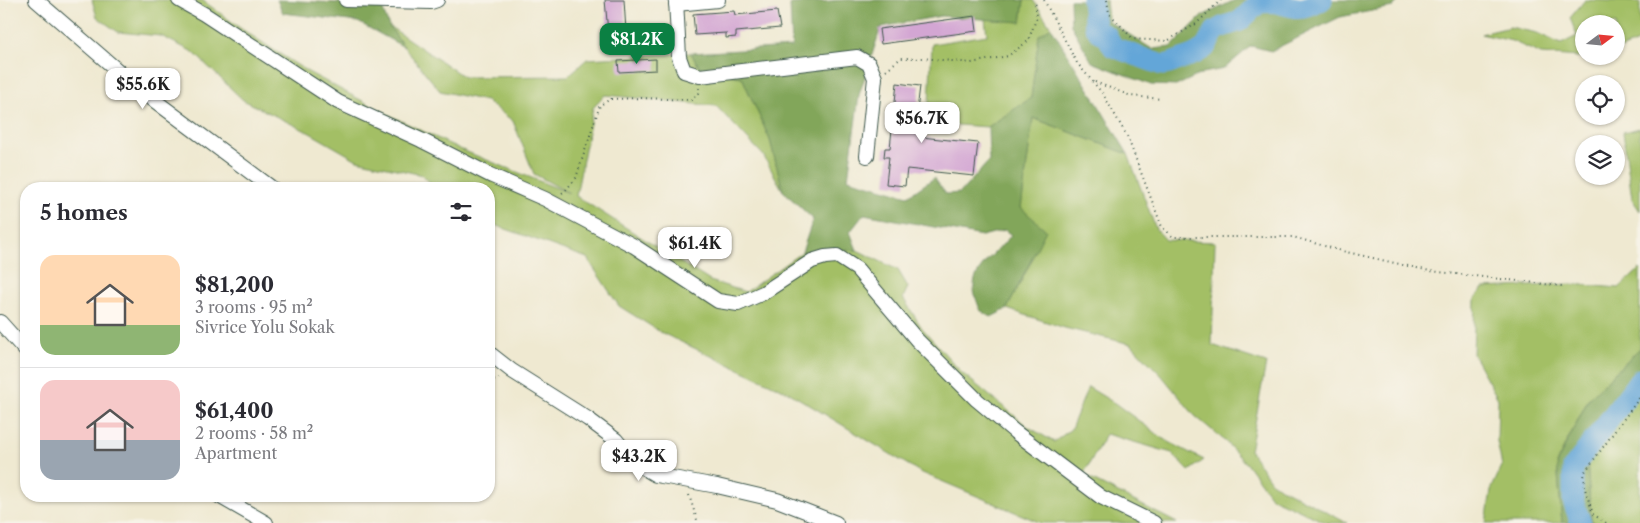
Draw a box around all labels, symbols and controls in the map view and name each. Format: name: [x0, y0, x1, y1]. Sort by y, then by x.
north arrow: [1575, 15, 1625, 65]
map controls: [1575, 15, 1625, 185]
pin: $81.2K: [596, 22, 678, 65]
text: $81.2K: [611, 29, 663, 49]
pin: $55.6K: [102, 68, 184, 110]
text: $55.6K: [116, 74, 170, 94]
button: locate: [1575, 75, 1625, 125]
pin: $56.7K: [881, 102, 963, 144]
text: $56.7K: [896, 108, 948, 128]
button: layers: [1575, 135, 1625, 185]
icon: filters: [447, 198, 475, 226]
text: 5 homes: [40, 200, 128, 225]
pin: $61.4K: [654, 226, 736, 269]
text: $61.4K: [669, 233, 721, 253]
text: $81,200: [195, 272, 274, 297]
icon: home: [80, 275, 140, 335]
text: 3 rooms · 95 m²: [195, 297, 313, 317]
text: Sivrice Yolu Sokak: [195, 317, 335, 337]
text: $61,400: [195, 398, 274, 423]
icon: home: [80, 400, 140, 460]
text: 2 rooms · 58 m²: [195, 423, 313, 443]
pin: $43.2K: [598, 440, 680, 482]
text: Apartment: [195, 443, 277, 463]
text: $43.2K: [612, 446, 666, 466]

